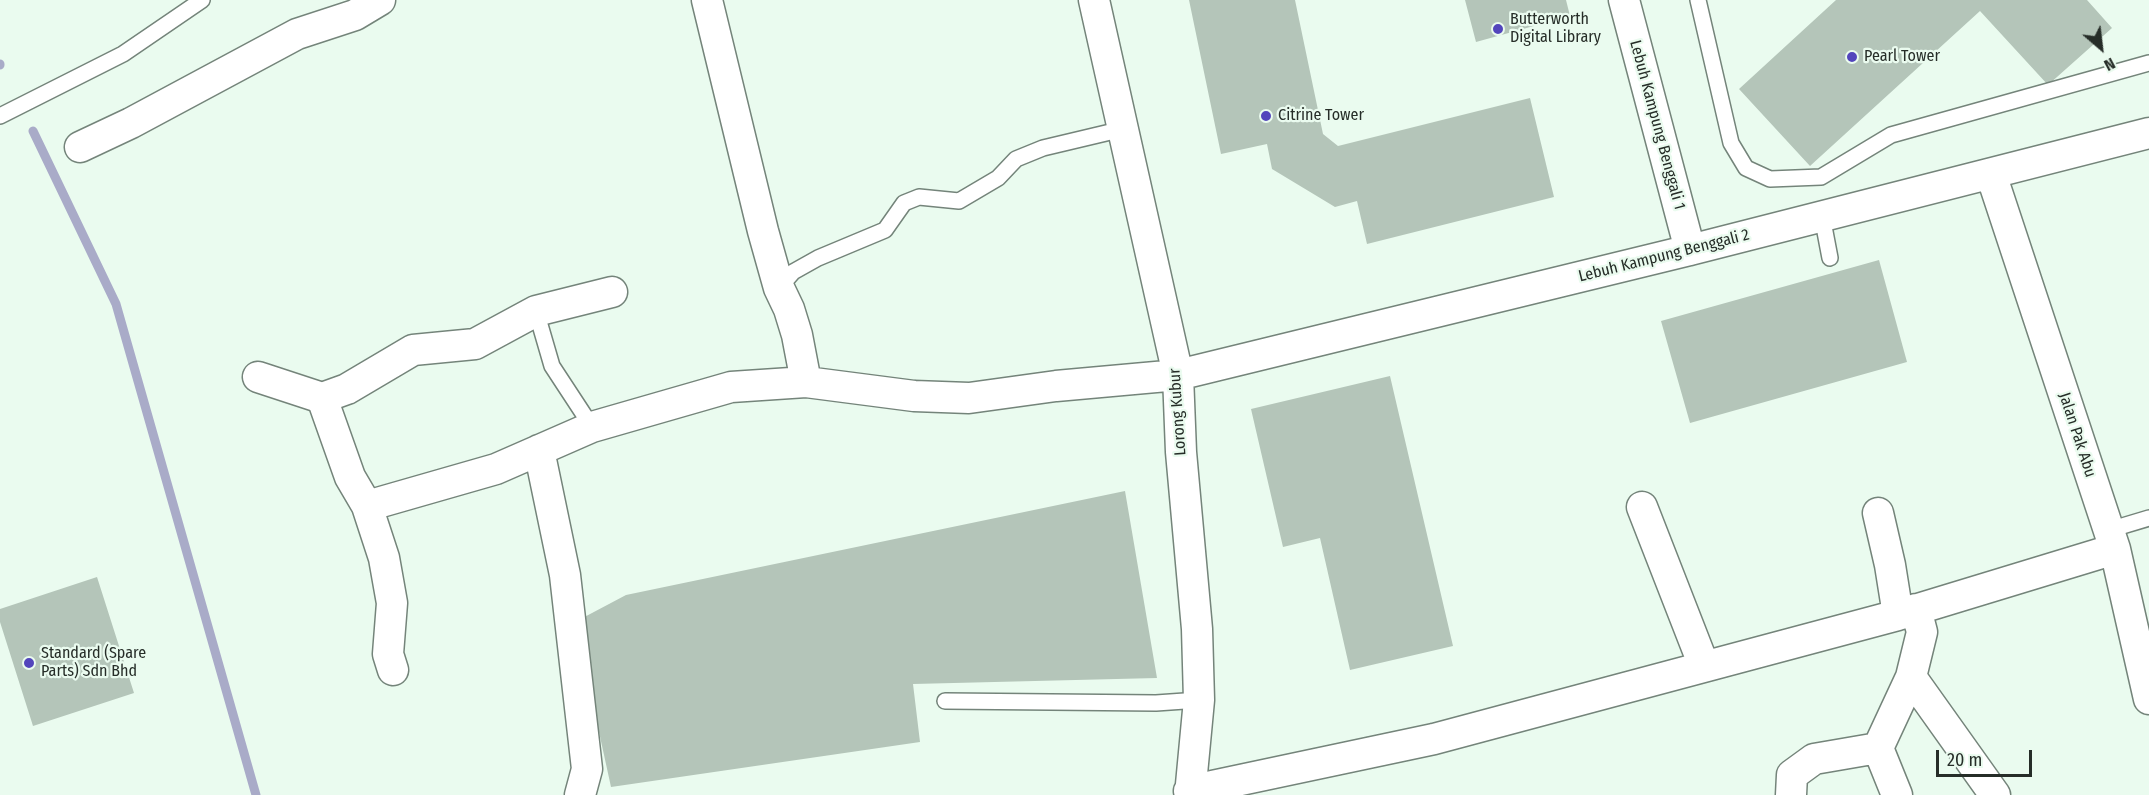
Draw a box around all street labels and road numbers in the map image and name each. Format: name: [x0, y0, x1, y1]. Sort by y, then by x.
street label: Lebuh Kampung Benggali 1: [1625, 38, 1689, 212]
street label: Lebuh Kampung Benggali 2: [1577, 225, 1751, 287]
street label: Lorong Kubur: [1165, 368, 1191, 456]
street label: Jalan Pak Abu: [2054, 390, 2100, 480]

